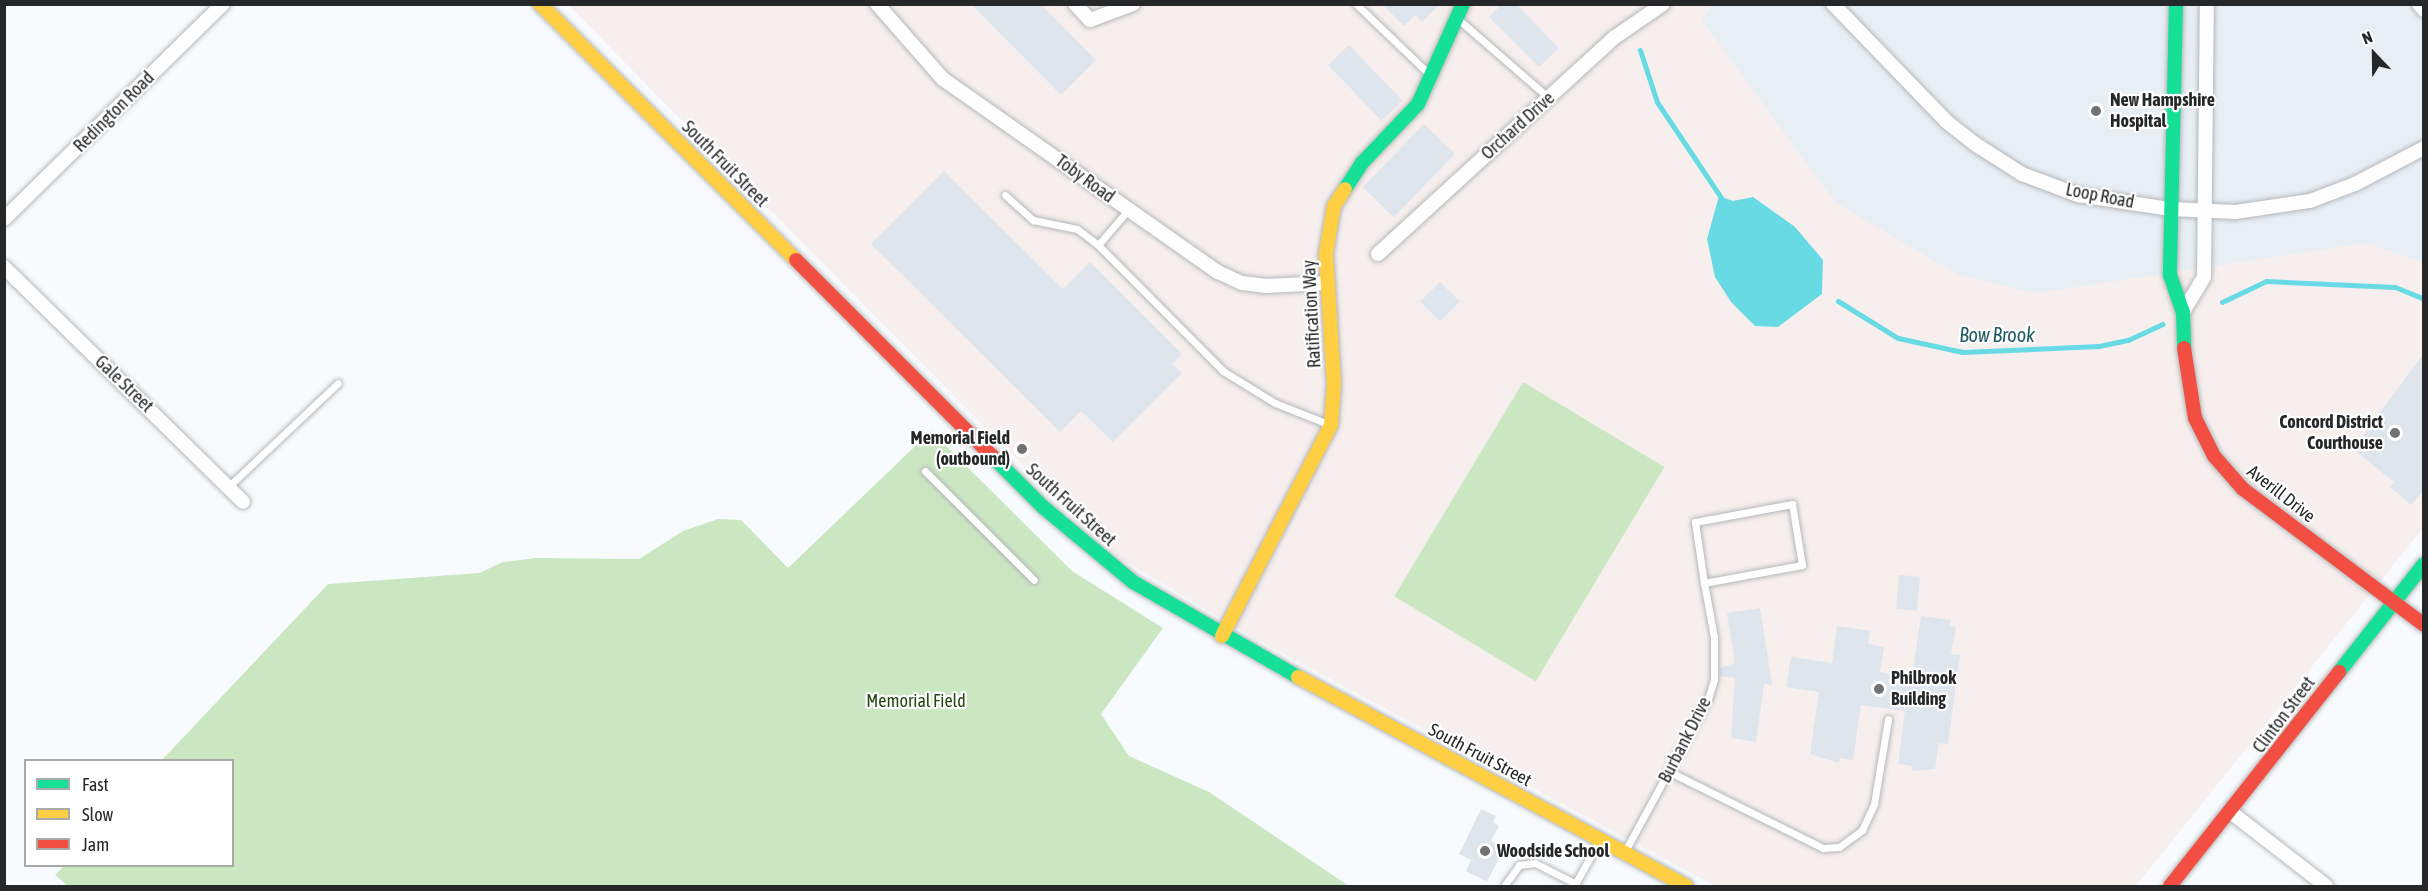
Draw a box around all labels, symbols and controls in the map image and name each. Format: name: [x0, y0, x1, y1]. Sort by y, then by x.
north arrow: [2344, 24, 2404, 84]
text: N: [2359, 27, 2375, 47]
street label: Redington Road: [69, 67, 159, 157]
street label: Orchard Drive: [1477, 88, 1559, 164]
place label: New Hampshire Hospital: [2110, 90, 2215, 132]
marker: New Hampshire Hospital: [2087, 102, 2105, 120]
street label: South Fruit Street: [677, 116, 773, 212]
street label: Toby Road: [1051, 150, 1119, 208]
street label: Loop Road: [2064, 179, 2136, 213]
street label: Ratification Way: [1298, 259, 1326, 369]
water label: Bow Brook: [1959, 322, 2035, 346]
street label: Gale Street: [90, 351, 158, 417]
place label: Concord District Courthouse: [2279, 412, 2383, 454]
marker: Concord District Courthouse: [2388, 426, 2402, 440]
place label: Memorial Field (outbound): [911, 428, 1010, 470]
marker: Memorial Field (outbound): [1015, 442, 1029, 456]
street label: South Fruit Street: [1022, 459, 1120, 551]
street label: Averill Drive: [2243, 461, 2319, 527]
place label: Philbrook Building: [1891, 668, 1956, 710]
street label: Clinton Street: [2248, 673, 2320, 757]
marker: Philbrook Building: [1872, 682, 1886, 696]
park label: Memorial Field: [866, 690, 966, 712]
street label: Burbank Drive: [1654, 693, 1716, 787]
street label: South Fruit Street: [1425, 719, 1535, 791]
legend: [24, 759, 234, 867]
text: Fast: [82, 774, 109, 795]
text: Slow: [82, 804, 113, 825]
text: Jam: [82, 834, 109, 855]
place label: Woodside School: [1497, 840, 1609, 862]
marker: Woodside School: [1478, 844, 1492, 858]

